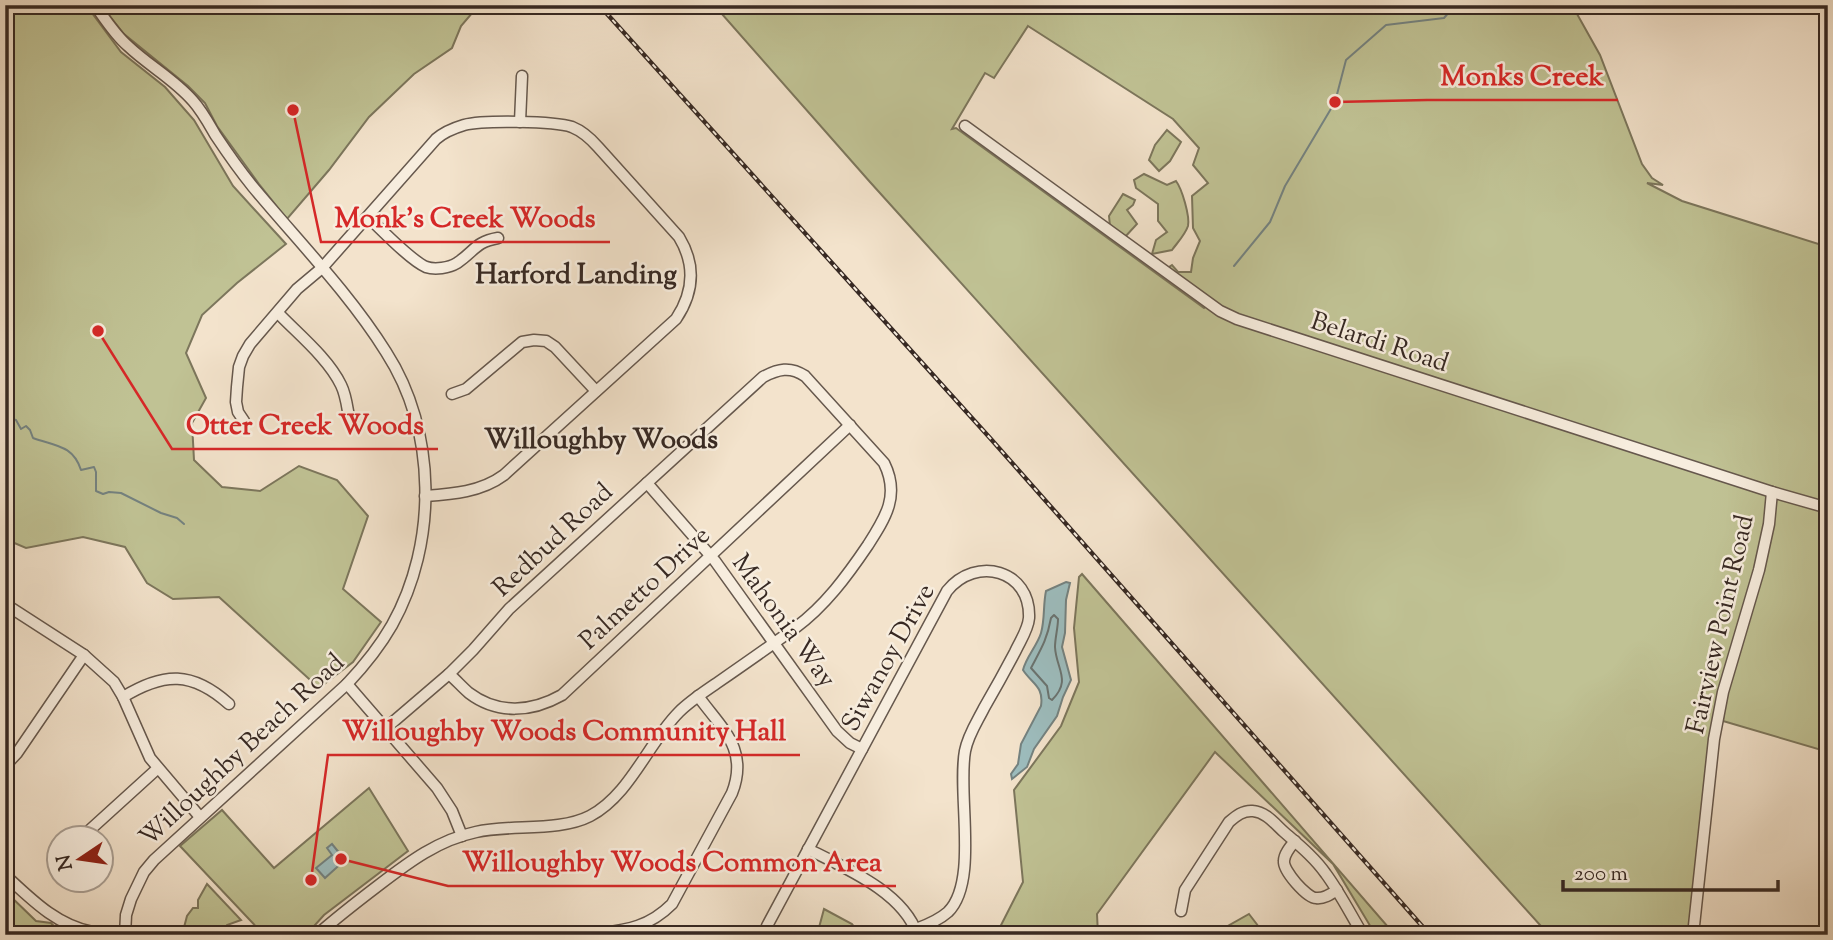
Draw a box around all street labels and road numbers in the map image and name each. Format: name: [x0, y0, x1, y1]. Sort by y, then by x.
street label: Belardi Road: [1305, 304, 1453, 383]
street label: Redbud Road: [485, 475, 622, 606]
street label: Fairview Point Road: [1678, 511, 1765, 738]
street label: Palmetto Drive: [572, 518, 719, 659]
street label: Mahonia Way: [722, 547, 844, 696]
street label: Siwanoy Drive: [833, 578, 945, 739]
street label: Willoughby Beach Road: [132, 645, 354, 856]

